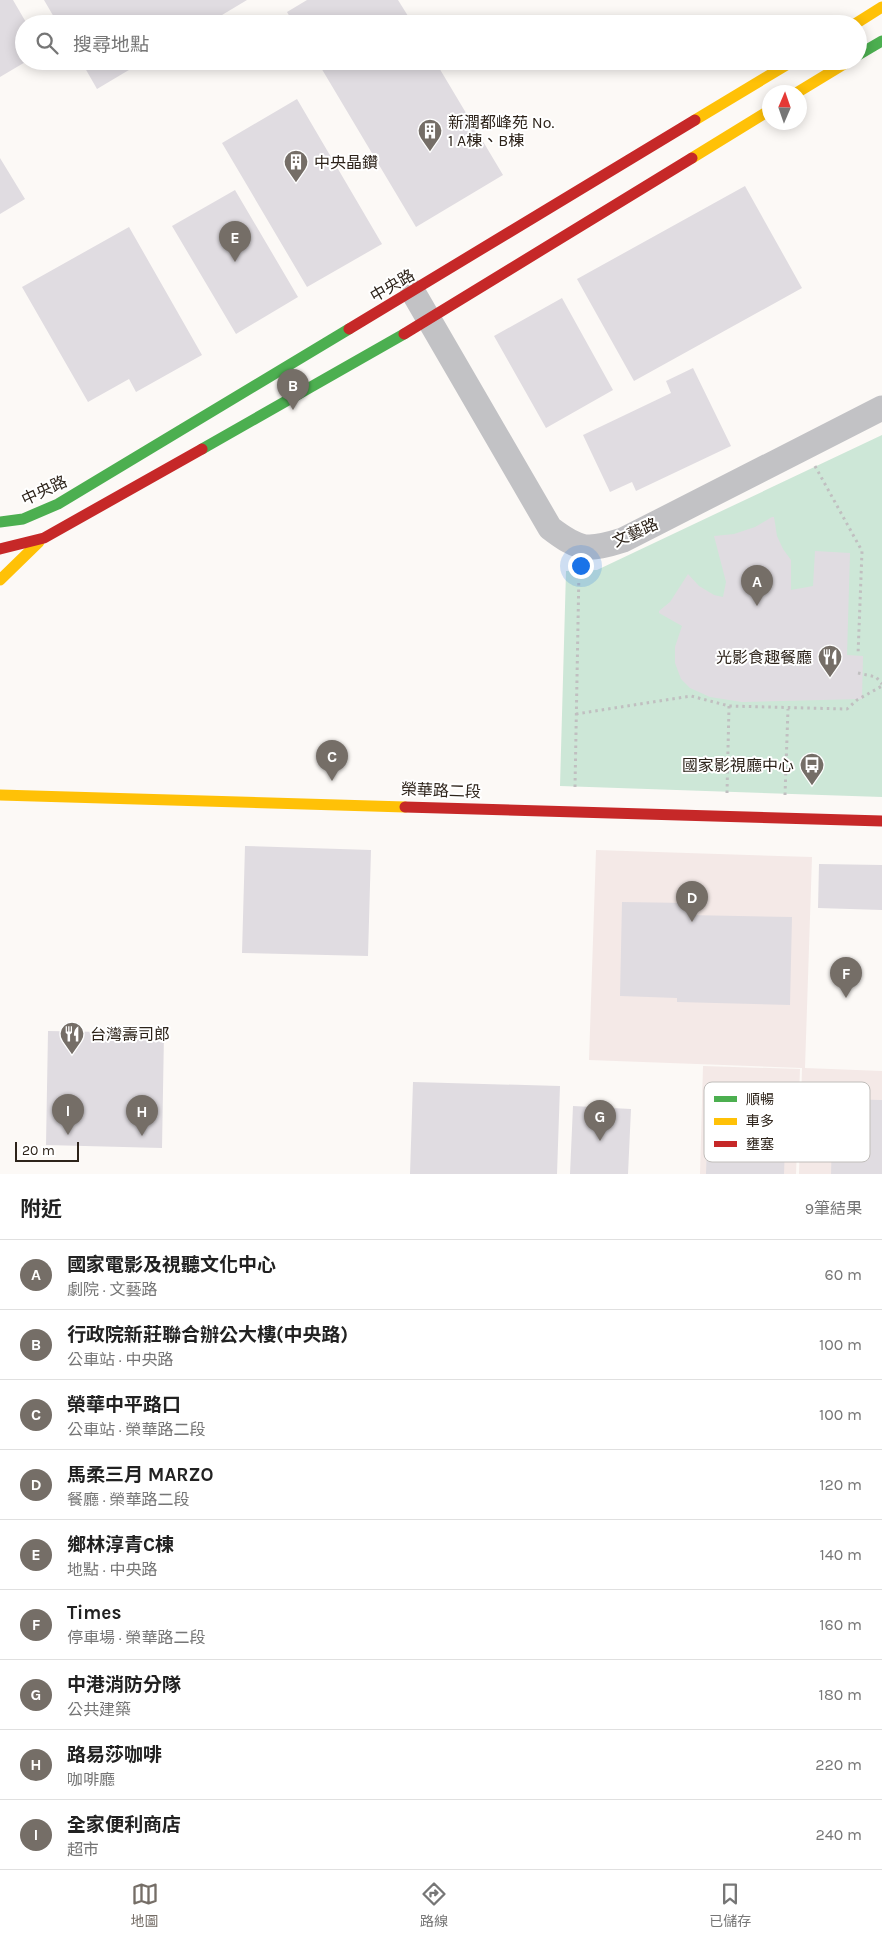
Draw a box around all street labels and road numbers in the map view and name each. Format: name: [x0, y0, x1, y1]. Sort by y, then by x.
street label: 中央路: [367, 265, 418, 306]
street label: 中央路: [18, 472, 70, 509]
street label: 文藝路: [609, 514, 661, 551]
street label: 榮華路二段: [401, 780, 481, 801]

